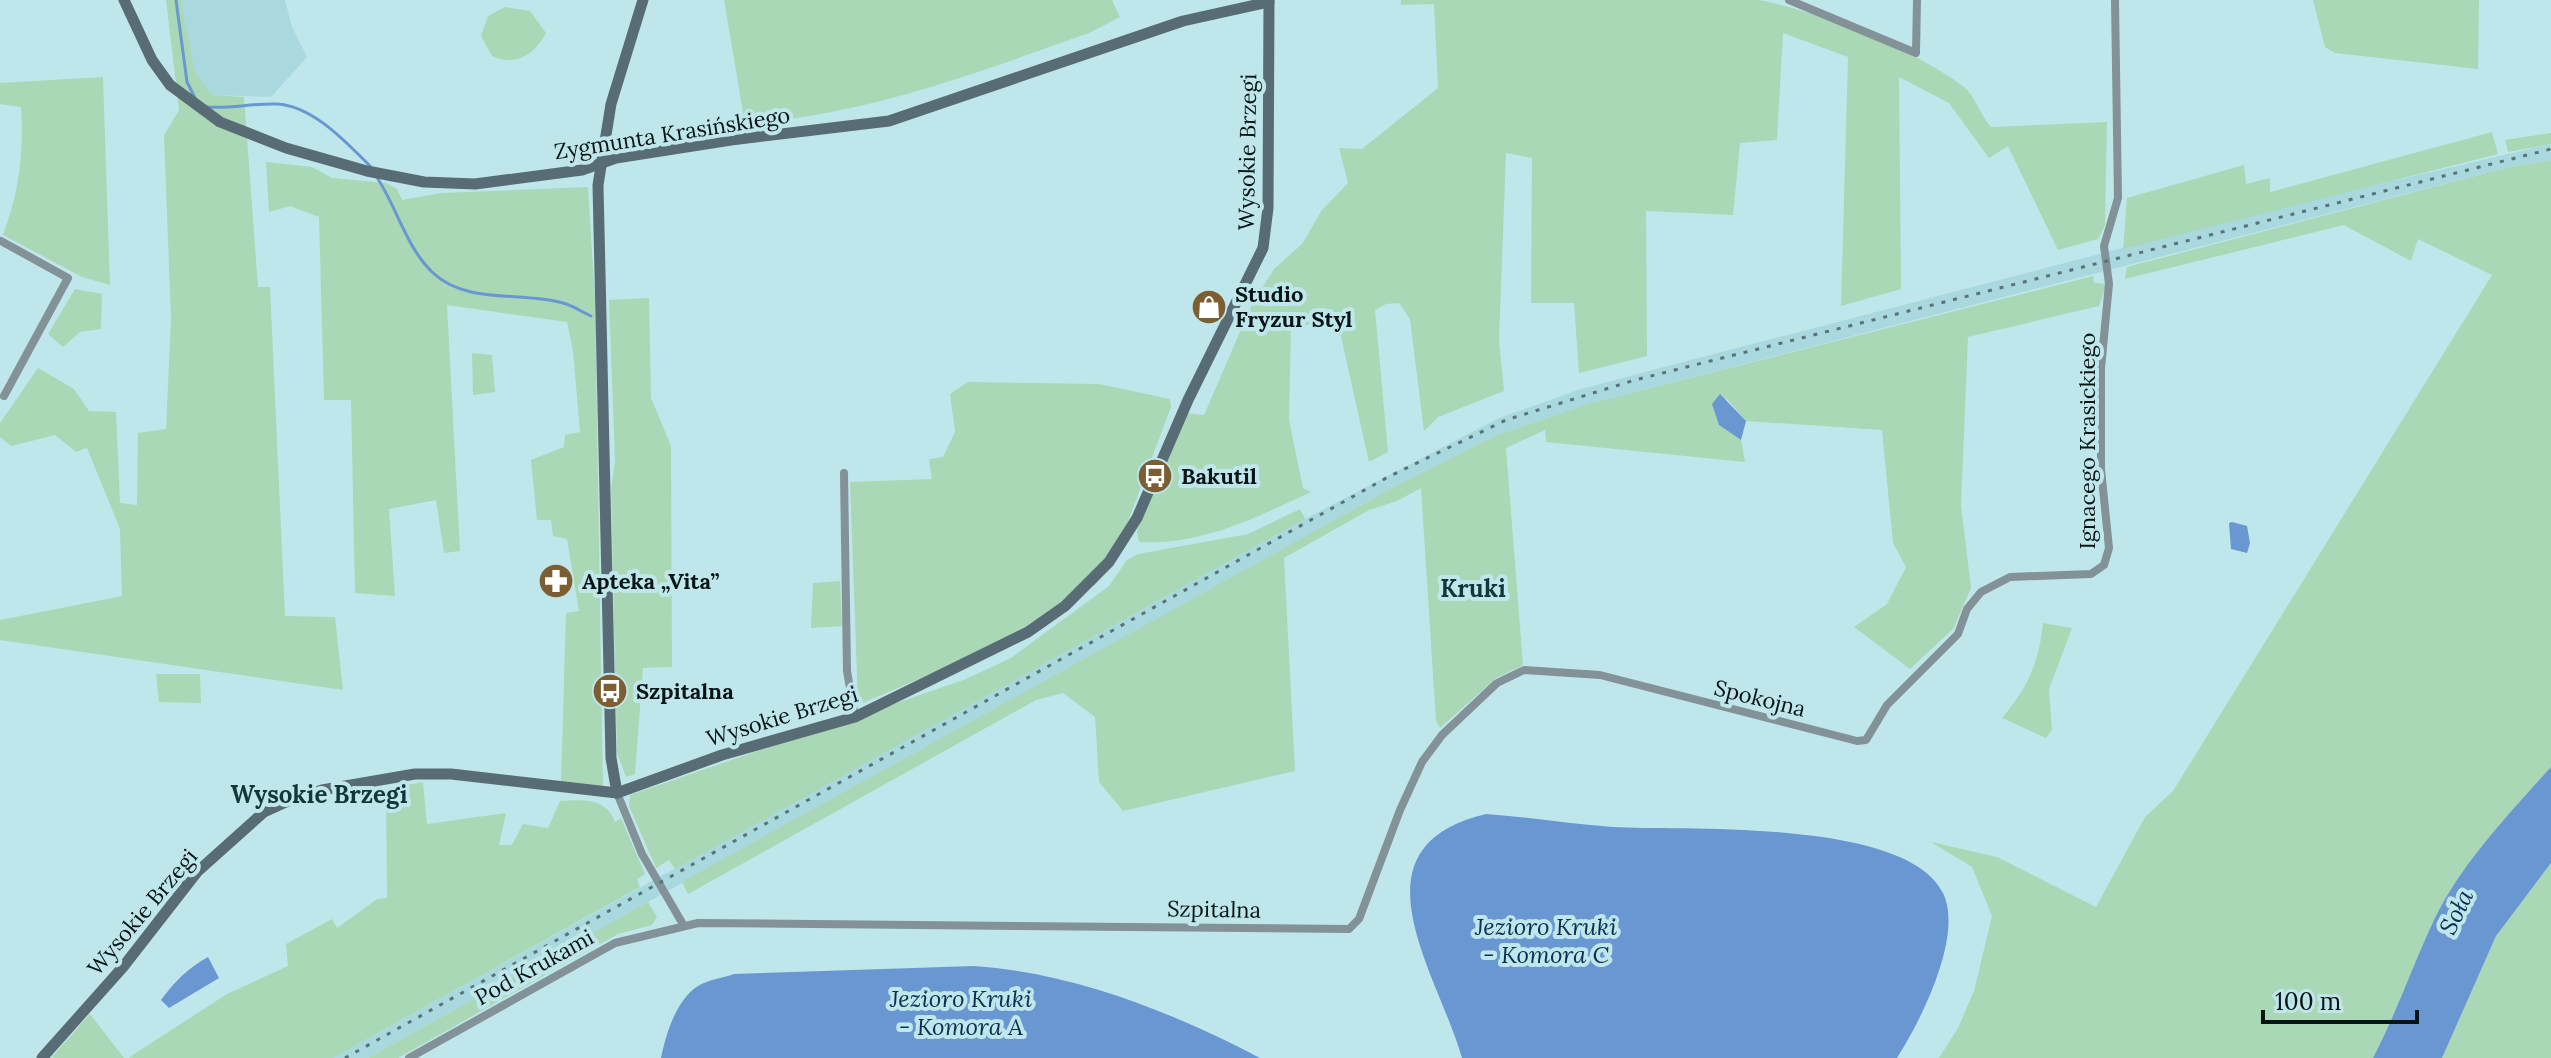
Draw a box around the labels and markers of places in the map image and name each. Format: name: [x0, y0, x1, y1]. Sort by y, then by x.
place label: Studio Fryzur Styl: [1235, 280, 1352, 333]
shop icon: Studio Fryzur Styl: [1190, 288, 1228, 326]
bus stop icon: Bakutil: [1136, 457, 1174, 495]
place label: Bakutil: [1181, 462, 1257, 490]
pharmacy icon: Apteka „Vita”: [537, 562, 575, 600]
place label: Apteka „Vita”: [582, 567, 720, 595]
bus stop icon: Szpitalna: [591, 672, 629, 710]
place label: Szpitalna: [636, 677, 734, 705]

